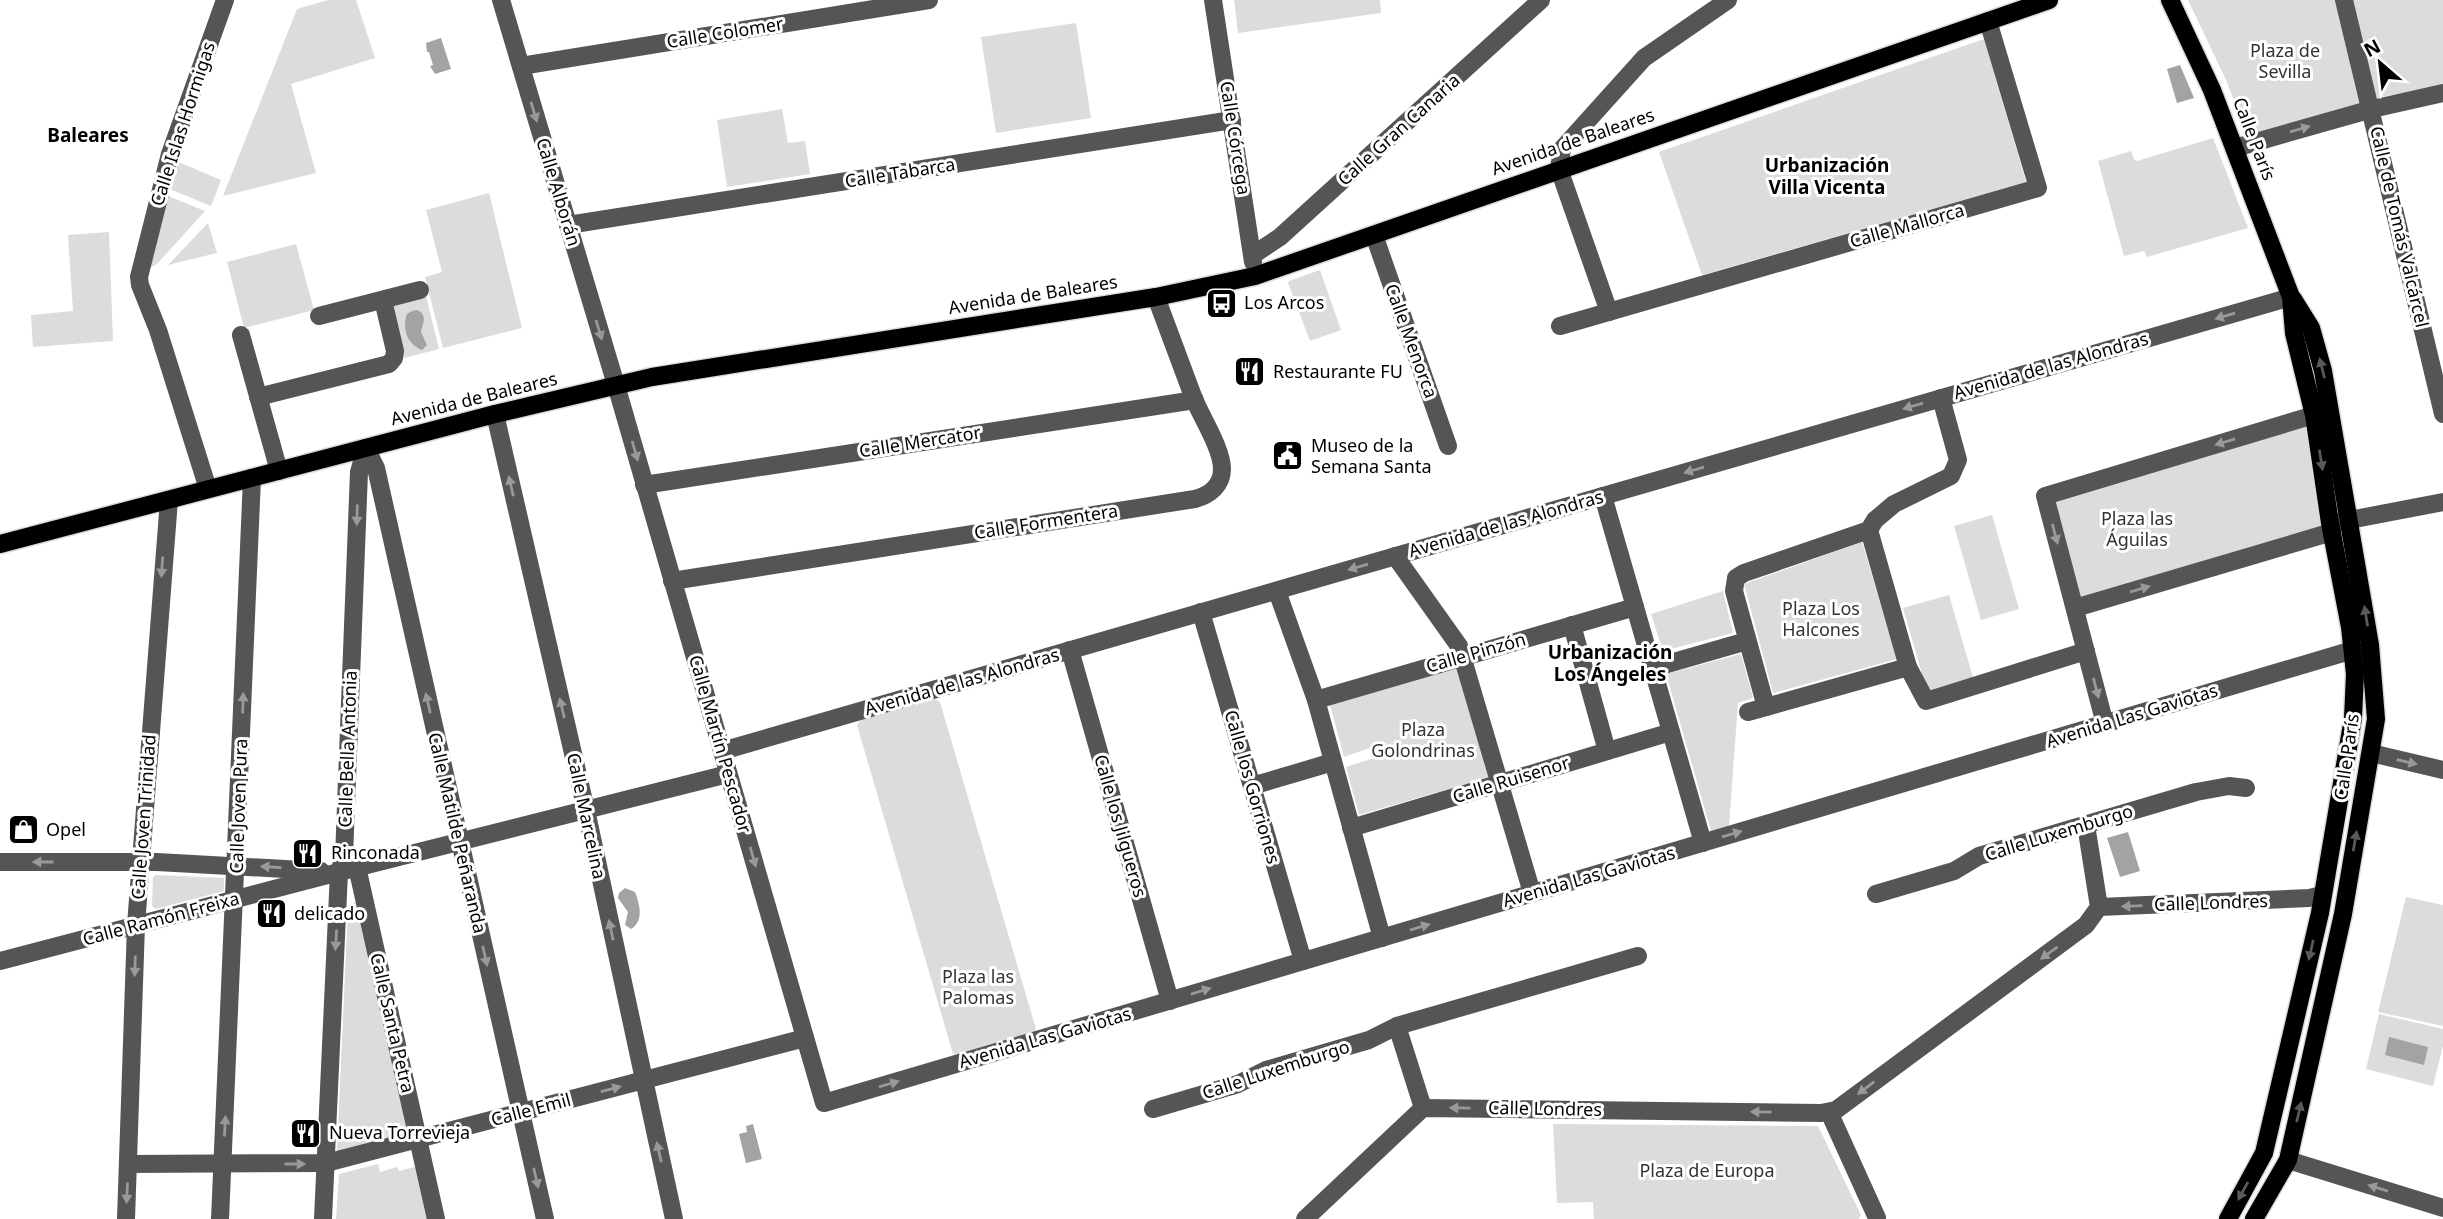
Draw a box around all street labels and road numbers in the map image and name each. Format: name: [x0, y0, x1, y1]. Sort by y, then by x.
street label: Calle Colomer: [665, 11, 785, 53]
street label: Calle Islas Hormigas: [144, 39, 220, 209]
street label: Calle Gran Canaria: [1332, 68, 1465, 191]
street label: Calle Córcega: [1215, 79, 1257, 196]
street label: Calle París: [2228, 94, 2282, 184]
street label: Avenida de Baleares: [1488, 102, 1657, 180]
street label: Calle de Tomás Valcárcel: [2365, 124, 2435, 330]
street label: Calle Alborán: [531, 135, 587, 249]
street label: Calle Tabarca: [843, 151, 957, 193]
street label: Calle Mallorca: [1847, 197, 1967, 253]
street label: Avenida de Baleares: [947, 269, 1119, 319]
street label: Calle Menorca: [1380, 280, 1444, 401]
street label: Avenida de las Alondras: [1951, 326, 2151, 404]
street label: Avenida de Baleares: [388, 366, 560, 430]
street label: Calle Mercator: [857, 419, 983, 462]
street label: Avenida de las Alondras: [1406, 484, 1606, 562]
street label: Calle Formentera: [972, 498, 1119, 544]
street label: Calle Pinzón: [1423, 626, 1528, 678]
street label: Avenida de las Alondras: [862, 642, 1062, 720]
street label: Calle Martín Pescador: [684, 652, 758, 836]
street label: Calle Bella Antonia: [332, 670, 362, 828]
street label: Avenida Las Gaviotas: [2043, 677, 2220, 753]
street label: Calle los Gorriones: [1220, 707, 1286, 866]
street label: Calle París: [2328, 712, 2364, 802]
street label: Calle Matilde Peñaranda: [423, 730, 493, 936]
street label: Calle Joven Trinidad: [125, 734, 161, 900]
street label: Calle Joven Pura: [224, 738, 252, 874]
street label: Calle Marcelina: [562, 750, 612, 881]
street label: Calle Ruisenor: [1449, 750, 1573, 808]
street label: Calle los Jilgueros: [1089, 751, 1153, 900]
street label: Calle Luxemburgo: [1982, 798, 2136, 866]
street label: Avenida Las Gaviotas: [1500, 840, 1678, 912]
street label: Calle Ramón Freixa: [80, 886, 242, 950]
street label: Calle Londres: [2154, 888, 2268, 916]
street label: Calle Santa Petra: [365, 951, 421, 1095]
street label: Avenida Las Gaviotas: [956, 1001, 1134, 1073]
street label: Calle Luxemburgo: [1199, 1034, 1352, 1104]
street label: Calle Emil: [488, 1087, 573, 1131]
street label: Calle Londres: [1488, 1095, 1602, 1121]

